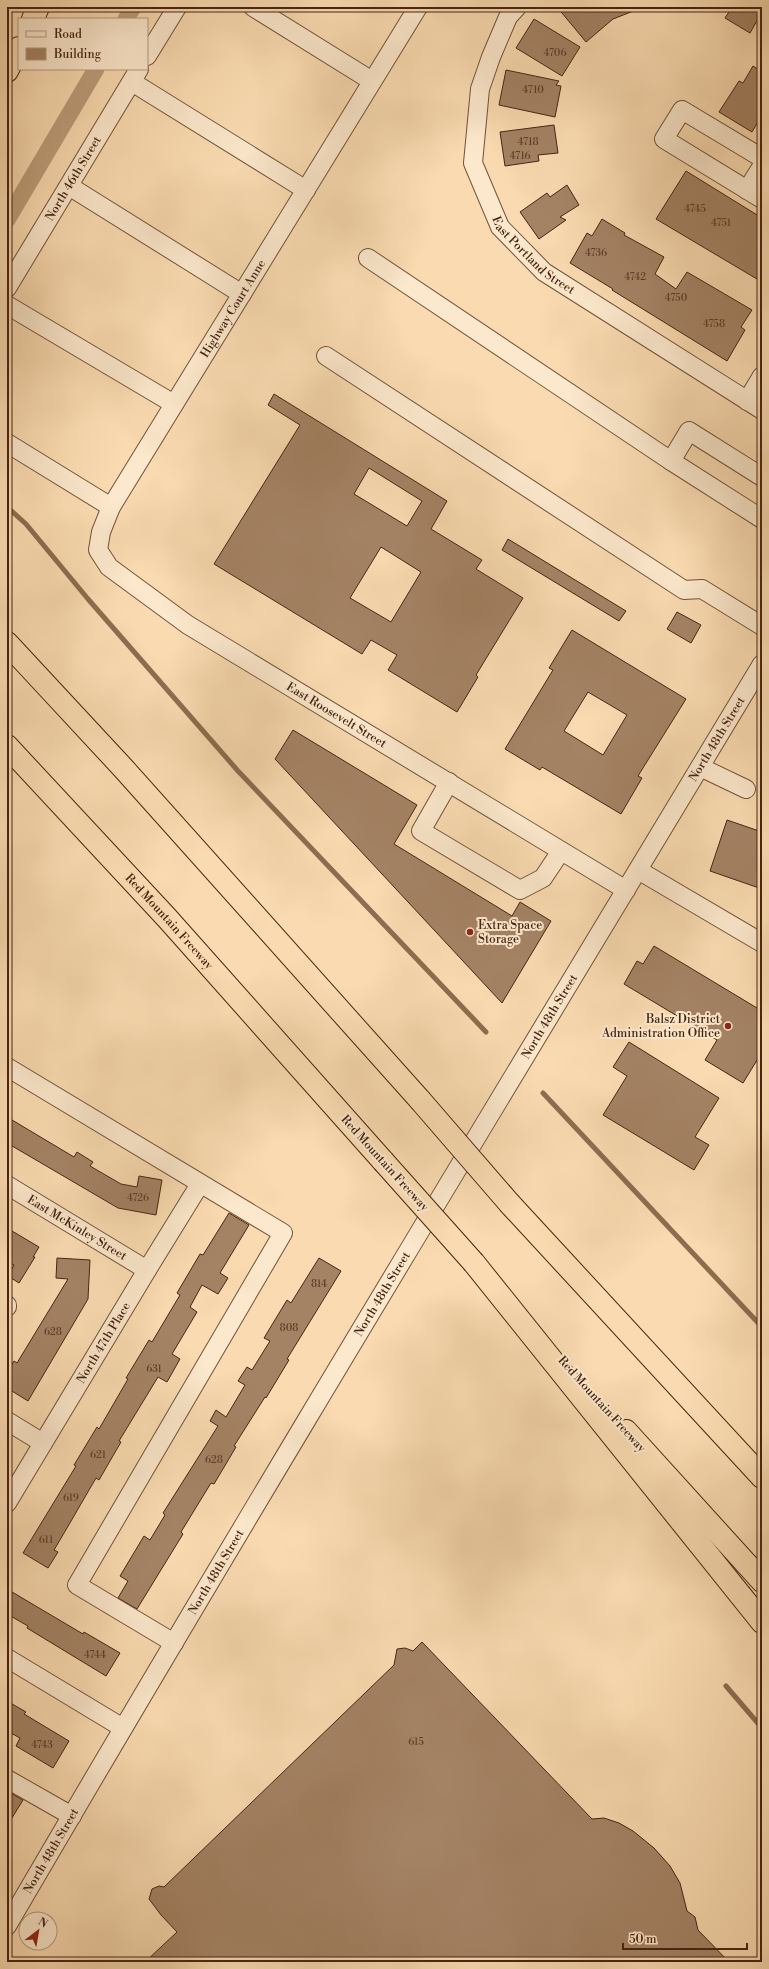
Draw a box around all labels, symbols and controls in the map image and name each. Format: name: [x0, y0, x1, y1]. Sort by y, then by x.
legend: [18, 18, 148, 70]
text: Road: [54, 27, 82, 42]
text: Building: [53, 47, 102, 62]
house number: 4706: [543, 47, 567, 59]
house number: 4710: [522, 84, 544, 96]
street label: North 46th Street: [42, 133, 105, 224]
house number: 4718: [517, 136, 539, 148]
house number: 4716: [510, 150, 530, 162]
house number: 4745: [684, 203, 706, 215]
street label: East Portland Street: [488, 214, 578, 298]
house number: 4751: [711, 217, 732, 229]
house number: 4736: [585, 247, 607, 259]
street label: Highway Court Anne: [198, 257, 269, 361]
house number: 4742: [624, 271, 646, 283]
house number: 4750: [665, 292, 688, 304]
house number: 4758: [703, 318, 725, 330]
street label: East Roosevelt Street: [284, 679, 390, 752]
street label: North 48th Street: [686, 694, 749, 784]
street label: Red Mountain Freeway: [122, 871, 216, 973]
place label: Extra Space Storage: [478, 918, 542, 947]
marker: Extra Space Storage: [465, 927, 475, 937]
street label: North 48th Street: [519, 971, 581, 1062]
place label: Balsz District Administration Office: [601, 1012, 721, 1041]
marker: Balsz District Administration Office: [723, 1021, 733, 1031]
street label: Red Mountain Freeway: [338, 1112, 432, 1215]
street label: East McKinley Street: [24, 1192, 130, 1264]
house number: 4726: [127, 1192, 149, 1204]
street label: North 48th Street: [351, 1248, 414, 1339]
house number: 814: [311, 1278, 327, 1290]
street label: North 47th Place: [74, 1300, 134, 1386]
house number: 808: [280, 1322, 298, 1334]
house number: 628: [44, 1326, 62, 1338]
street label: Red Mountain Freeway: [555, 1353, 649, 1456]
house number: 631: [146, 1363, 163, 1375]
house number: 621: [90, 1449, 107, 1461]
house number: 628: [205, 1454, 223, 1466]
house number: 619: [63, 1492, 79, 1504]
street label: North 48th Street: [185, 1526, 248, 1617]
house number: 611: [39, 1534, 54, 1546]
house number: 4744: [84, 1649, 106, 1661]
house number: 615: [408, 1736, 424, 1748]
house number: 4743: [31, 1739, 53, 1751]
street label: North 48th Street: [21, 1805, 83, 1897]
north arrow: [18, 1911, 58, 1951]
text: N: [35, 1915, 50, 1932]
scale bar: [623, 1925, 747, 1951]
text: 50 m: [629, 1932, 657, 1947]

